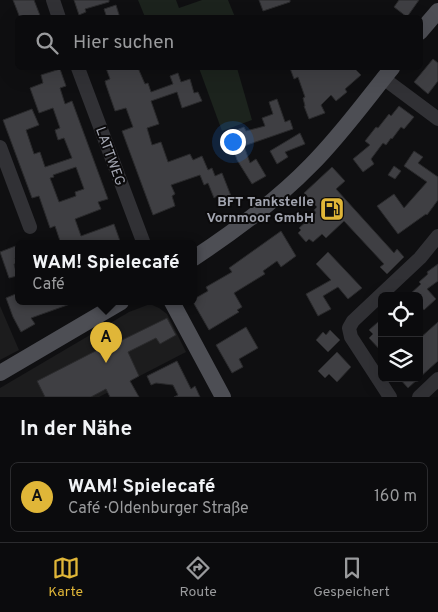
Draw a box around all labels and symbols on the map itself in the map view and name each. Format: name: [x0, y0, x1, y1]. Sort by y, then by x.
street label: LATTWEG: [91, 125, 128, 188]
your location: [220, 129, 246, 155]
place label: BFT Tankstelle Vornmoor GmbH: [206, 194, 314, 227]
fuel station icon: BFT Tankstelle Vornmoor GmbH: [319, 196, 345, 222]
pin: A: [90, 322, 122, 363]

